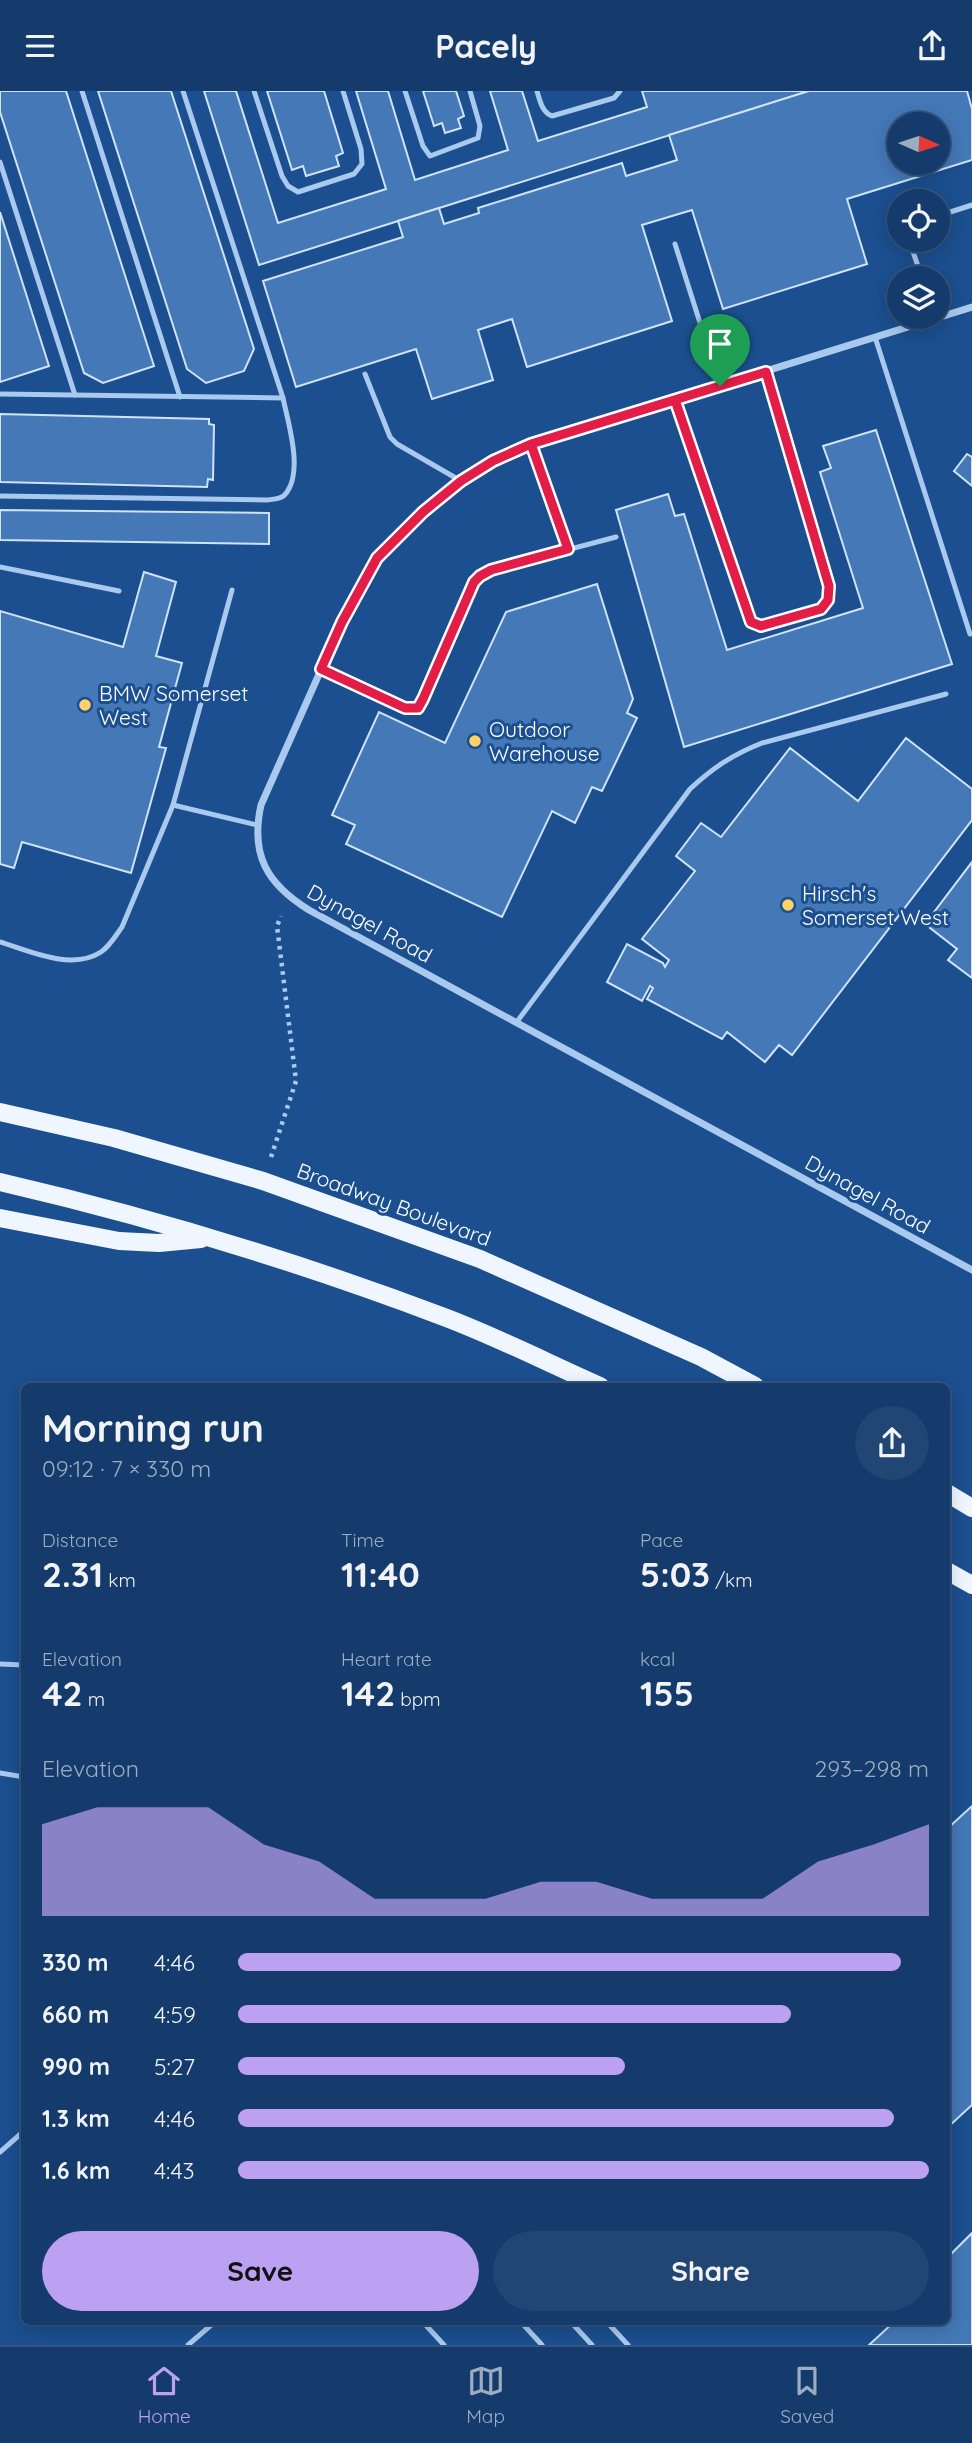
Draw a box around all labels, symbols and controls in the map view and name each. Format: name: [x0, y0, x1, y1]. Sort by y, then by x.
text: Pacely: [435, 26, 537, 66]
icon: menu: [21, 27, 59, 65]
icon: share: [913, 27, 951, 65]
north arrow: [887, 112, 950, 175]
map controls: [887, 112, 950, 329]
button: locate: [887, 189, 950, 252]
button: layers: [887, 266, 950, 329]
pin: [690, 314, 750, 386]
icon: arrive: [701, 325, 739, 363]
place label: BMW Somerset West: [99, 680, 248, 730]
marker: BMW Somerset West: [77, 697, 93, 713]
place label: Outdoor Warehouse: [489, 716, 600, 766]
marker: Outdoor Warehouse: [467, 733, 483, 749]
street label: Dynagel Road: [303, 878, 437, 968]
place label: Hirsch's Somerset West: [802, 880, 949, 930]
marker: Hirsch's Somerset West: [780, 897, 796, 913]
street label: Dynagel Road: [801, 1149, 935, 1239]
street label: Broadway Boulevard: [293, 1157, 495, 1251]
text: Morning run: [42, 1404, 264, 1452]
button: share: [855, 1406, 929, 1480]
text: 09:12 · 7 × 330 m: [42, 1454, 211, 1483]
text: Distance: [42, 1528, 118, 1552]
text: Time: [341, 1528, 385, 1552]
text: Pace: [640, 1528, 683, 1552]
text: 2.31: [42, 1552, 103, 1596]
text: 11:40: [341, 1552, 420, 1596]
text: 5:03: [640, 1552, 710, 1596]
text: km: [103, 1568, 136, 1592]
text: /km: [710, 1568, 753, 1592]
text: Elevation: [42, 1647, 122, 1671]
text: Heart rate: [341, 1647, 432, 1671]
text: kcal: [640, 1647, 675, 1671]
text: 42: [42, 1671, 83, 1715]
text: 142: [341, 1671, 395, 1715]
text: 155: [640, 1671, 694, 1715]
text: m: [83, 1687, 105, 1711]
text: bpm: [395, 1687, 441, 1711]
text: Elevation: [42, 1754, 139, 1783]
text: 293–298 m: [814, 1754, 929, 1783]
text: 330 m: [42, 1948, 108, 1977]
text: 4:46: [154, 1948, 195, 1977]
text: 660 m: [42, 2000, 109, 2029]
text: 4:59: [154, 2000, 196, 2029]
text: 990 m: [42, 2052, 110, 2081]
text: 5:27: [154, 2052, 195, 2081]
text: 1.3 km: [42, 2104, 110, 2133]
text: 4:46: [154, 2104, 195, 2133]
text: 1.6 km: [42, 2156, 110, 2185]
text: 4:43: [154, 2156, 195, 2185]
button: Save: [42, 2231, 479, 2311]
button: Share: [493, 2231, 929, 2311]
tab: Home: [138, 2362, 191, 2428]
tab: Map: [466, 2362, 505, 2428]
tab: Saved: [780, 2362, 834, 2428]

